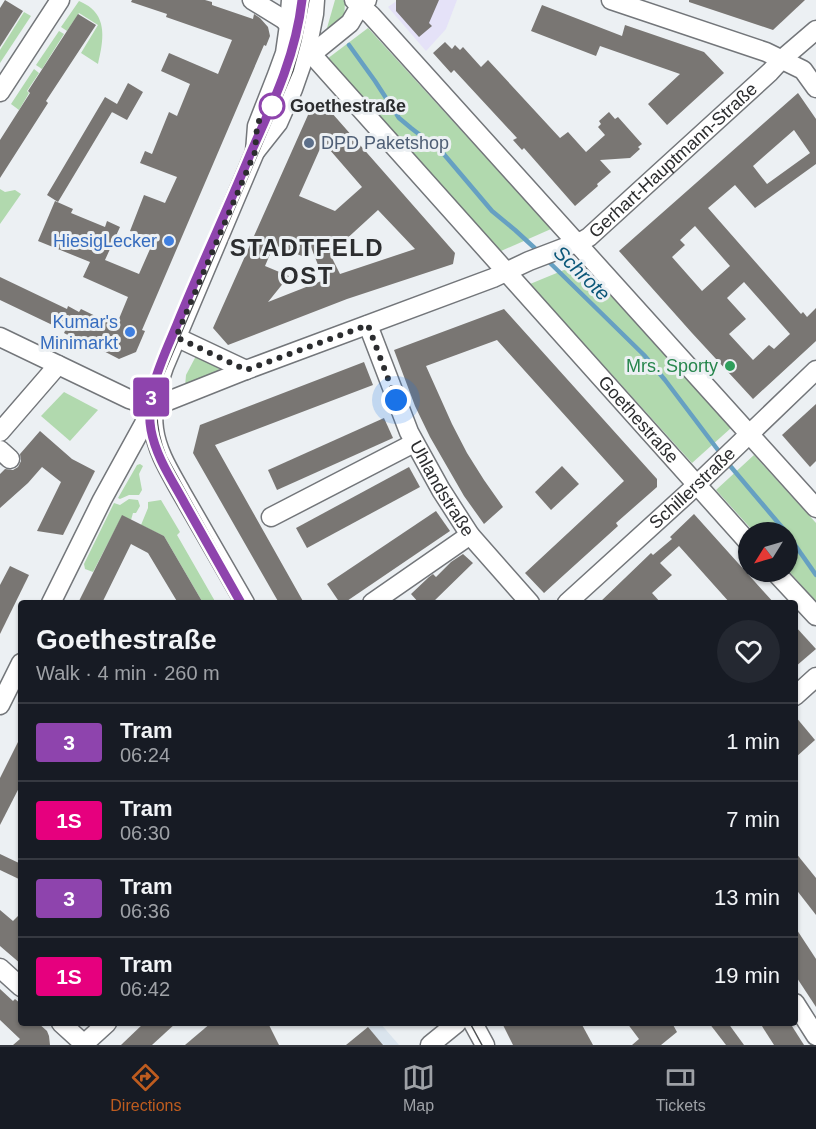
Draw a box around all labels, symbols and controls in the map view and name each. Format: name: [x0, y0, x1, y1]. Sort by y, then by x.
street label: Gerhart-Hauptmann-Straße: [585, 79, 761, 242]
marker: Goethestraße: [259, 93, 285, 119]
place label: Goethestraße: [290, 96, 406, 116]
place label: DPD Paketshop: [321, 133, 449, 153]
marker: DPD Paketshop: [302, 136, 316, 150]
place label: HiesigLecker: [53, 231, 157, 251]
marker: HiesigLecker: [162, 234, 176, 248]
district label: STADTFELD OST: [230, 234, 384, 289]
water label: Schrote: [550, 241, 614, 305]
place label: Kumar's Minimarkt: [40, 312, 118, 353]
marker: Kumar's Minimarkt: [123, 325, 137, 339]
place label: Mrs. Sporty: [626, 356, 718, 376]
marker: Mrs. Sporty: [723, 359, 737, 373]
street label: Goethestraße: [594, 372, 683, 467]
line badge: 3: [132, 378, 170, 416]
your location: [381, 385, 411, 415]
text: 3: [145, 386, 157, 409]
street label: Uhlandstraße: [406, 437, 478, 540]
street label: Schillerstraße: [645, 443, 739, 533]
north arrow: [738, 522, 798, 582]
map controls: [738, 522, 798, 582]
button: heart: [717, 620, 780, 683]
text: Goethestraße: [36, 624, 217, 655]
text: Walk · 4 min · 260 m: [36, 662, 220, 684]
text: Tram: [120, 718, 173, 743]
text: 1 min: [726, 729, 780, 754]
text: 3: [63, 731, 75, 754]
text: 06:24: [120, 744, 170, 766]
text: Tram: [120, 796, 173, 821]
text: 7 min: [726, 807, 780, 832]
text: 1S: [56, 809, 82, 832]
text: 06:30: [120, 822, 170, 844]
text: Tram: [120, 874, 173, 899]
text: 13 min: [714, 885, 780, 910]
text: 3: [63, 887, 75, 910]
text: 06:36: [120, 900, 170, 922]
text: Tram: [120, 952, 173, 977]
text: 19 min: [714, 963, 780, 988]
text: 1S: [56, 965, 82, 988]
text: 06:42: [120, 978, 170, 1000]
tab: Directions: [110, 1061, 181, 1115]
tab: Map: [402, 1061, 435, 1115]
tab: Tickets: [656, 1061, 706, 1115]

